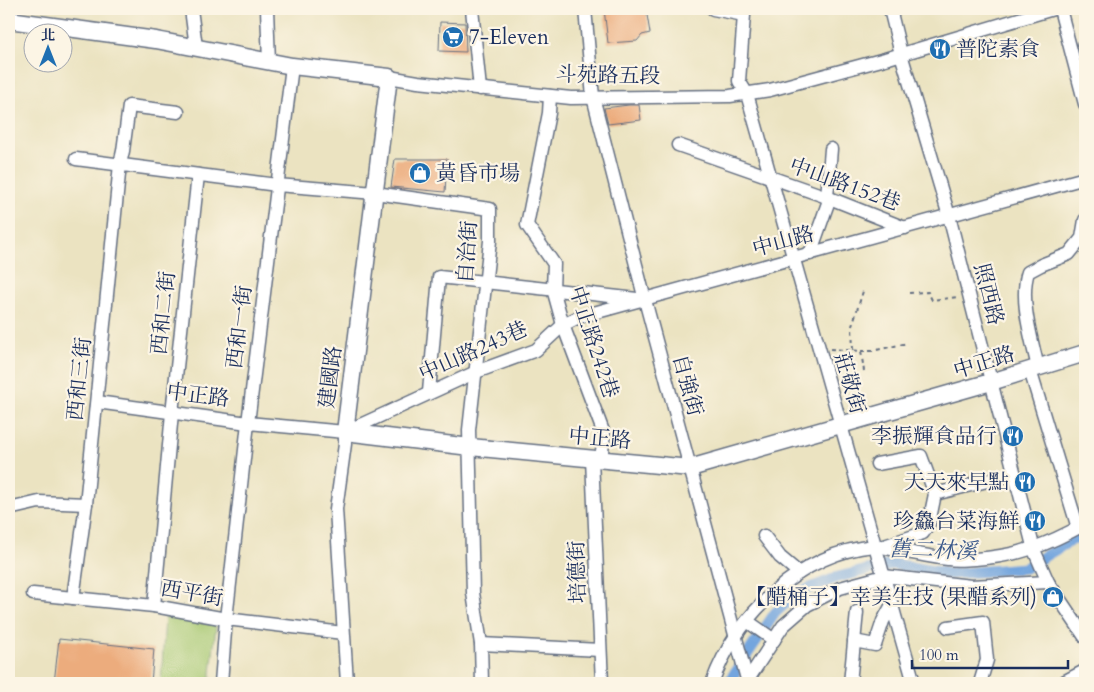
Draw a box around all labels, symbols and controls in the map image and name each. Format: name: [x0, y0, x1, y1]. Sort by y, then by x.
north arrow: [22, 22, 72, 72]
place label: 7-Eleven: [469, 23, 549, 52]
supermarket icon: 7-Eleven: [441, 25, 465, 49]
text: 北: [41, 26, 55, 45]
place label: 普陀素食: [956, 35, 1040, 64]
restaurant icon: 普陀素食: [928, 37, 952, 61]
street label: 斗苑路五段: [555, 60, 661, 91]
street label: 中山路152巷: [785, 151, 904, 218]
place label: 黃昏市場: [436, 159, 520, 188]
shop icon: 黃昏市場: [408, 161, 432, 185]
street label: 中山路: [749, 219, 817, 264]
street label: 自治街: [451, 220, 484, 284]
street label: 照西路: [967, 260, 1010, 328]
street label: 西和二街: [145, 270, 182, 356]
street label: 中正路242巷: [562, 282, 625, 402]
street label: 西和一街: [220, 284, 259, 371]
street label: 中山路243巷: [414, 315, 532, 388]
street label: 西和三街: [61, 336, 98, 422]
street label: 中正路: [950, 339, 1019, 386]
street label: 建國路: [312, 344, 349, 410]
street label: 莊敬街: [827, 349, 872, 417]
street label: 自強街: [665, 351, 710, 419]
street label: 中正路: [165, 377, 231, 414]
street label: 中正路: [567, 421, 633, 456]
place label: 李振輝食品行: [871, 422, 997, 451]
restaurant icon: 李振輝食品行: [1001, 424, 1025, 448]
place label: 天天來早點: [904, 468, 1009, 497]
restaurant icon: 天天來早點: [1013, 470, 1037, 494]
place label: 珍鱻台菜海鮮: [893, 507, 1019, 536]
restaurant icon: 珍鱻台菜海鮮: [1023, 509, 1047, 533]
water label: 舊二林溪: [888, 533, 979, 567]
street label: 培德街: [562, 540, 593, 604]
street label: 西平街: [158, 574, 225, 613]
place label: 【醋桶子】幸美生技 (果醋系列): [745, 583, 1037, 612]
shop icon: 【醋桶子】幸美生技 (果醋系列): [1041, 585, 1065, 609]
scale bar: [912, 637, 1068, 669]
text: 100 m: [919, 645, 959, 665]

